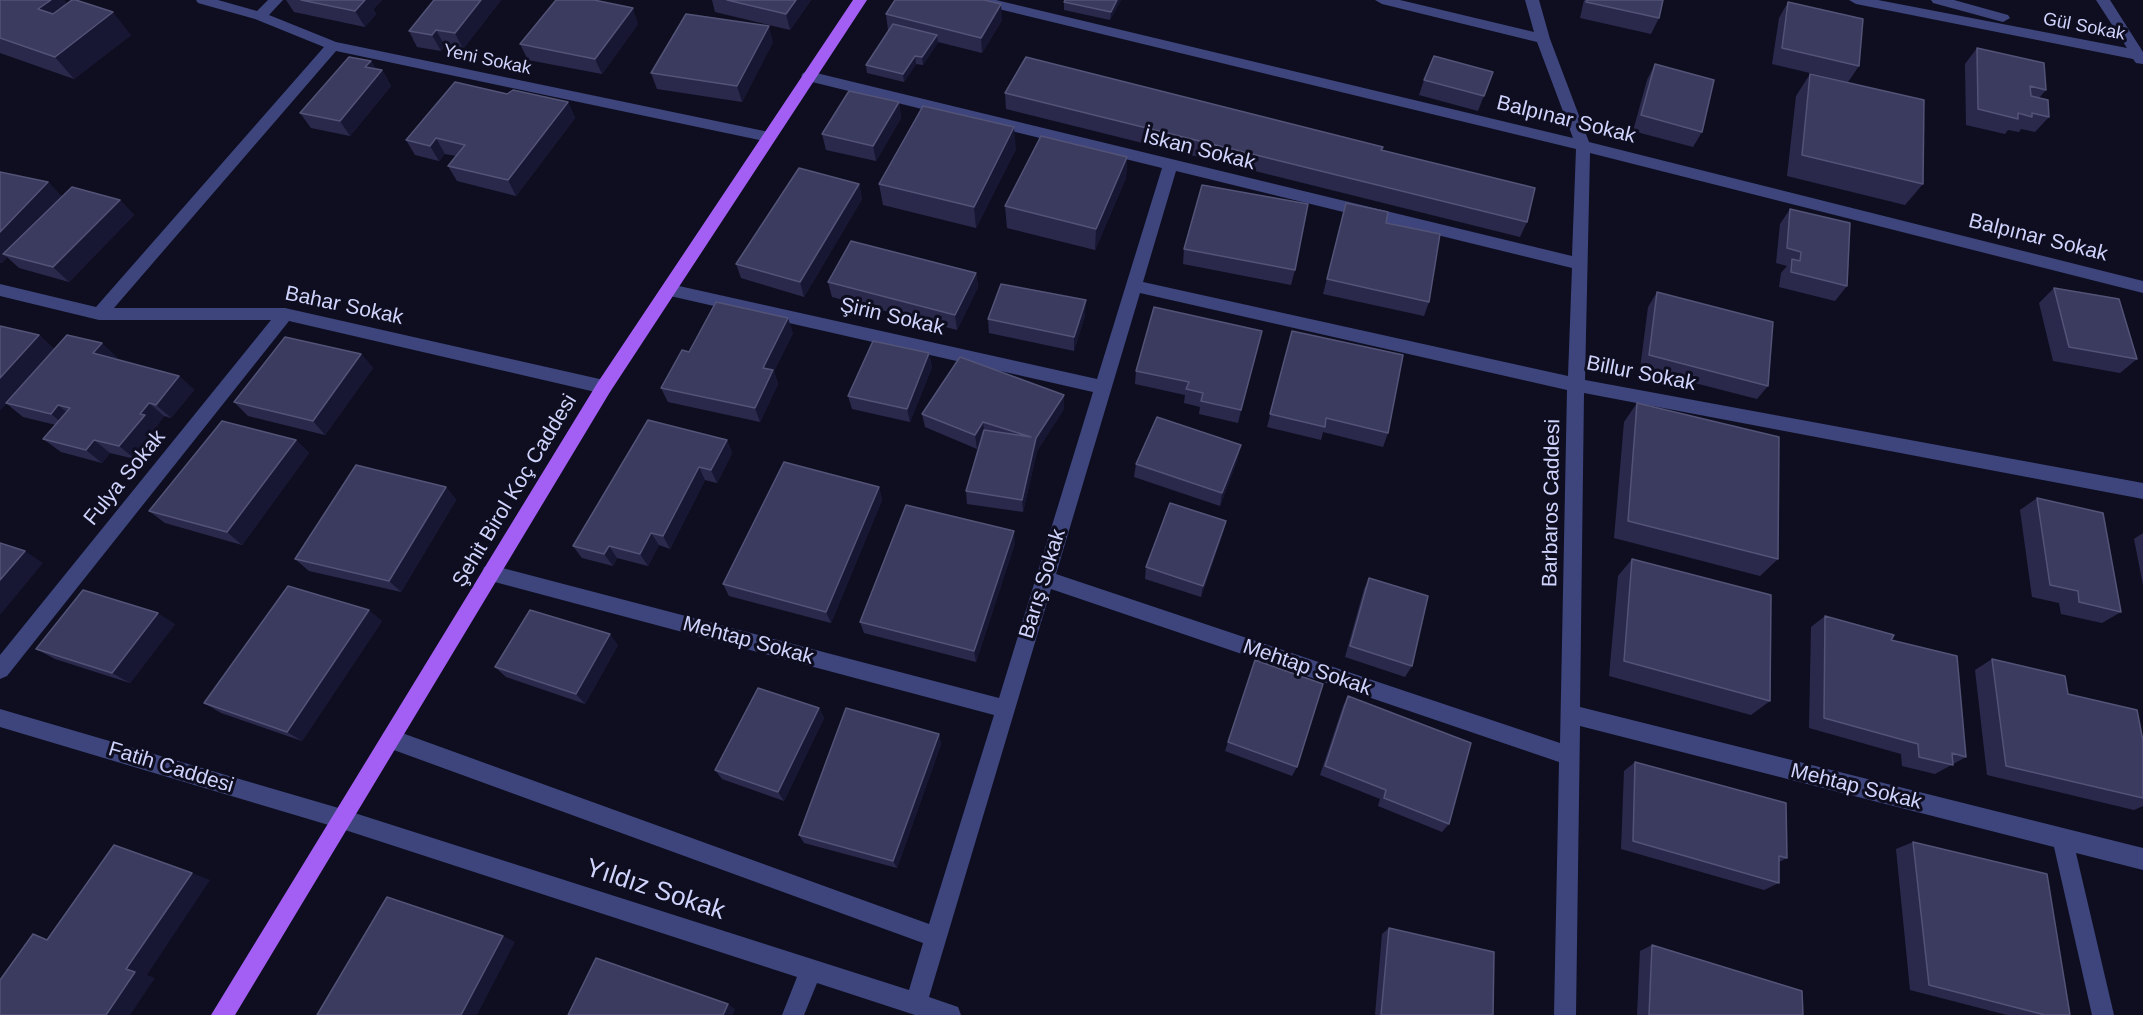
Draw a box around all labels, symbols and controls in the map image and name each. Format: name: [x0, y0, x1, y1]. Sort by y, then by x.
street label: Gül Sokak: [2041, 8, 2127, 46]
street label: Yeni Sokak: [441, 40, 533, 80]
street label: Balpınar Sokak: [1494, 91, 1638, 149]
street label: İskan Sokak: [1140, 124, 1258, 176]
street label: Balpınar Sokak: [1966, 209, 2110, 267]
street label: Bahar Sokak: [283, 281, 405, 331]
street label: Şirin Sokak: [837, 293, 947, 341]
street label: Billur Sokak: [1584, 351, 1698, 397]
street label: Şehit Birol Koç Caddesi: [447, 390, 583, 592]
street label: Barbaros Caddesi: [1538, 419, 1566, 587]
street label: Fulya Sokak: [79, 425, 171, 531]
street label: Barış Sokak: [1014, 526, 1072, 642]
street label: Mehtap Sokak: [680, 611, 816, 671]
street label: Mehtap Sokak: [1239, 634, 1375, 702]
street label: Fatih Caddesi: [105, 737, 237, 799]
street label: Mehtap Sokak: [1788, 759, 1924, 815]
street label: Yıldız Sokak: [581, 853, 729, 927]

